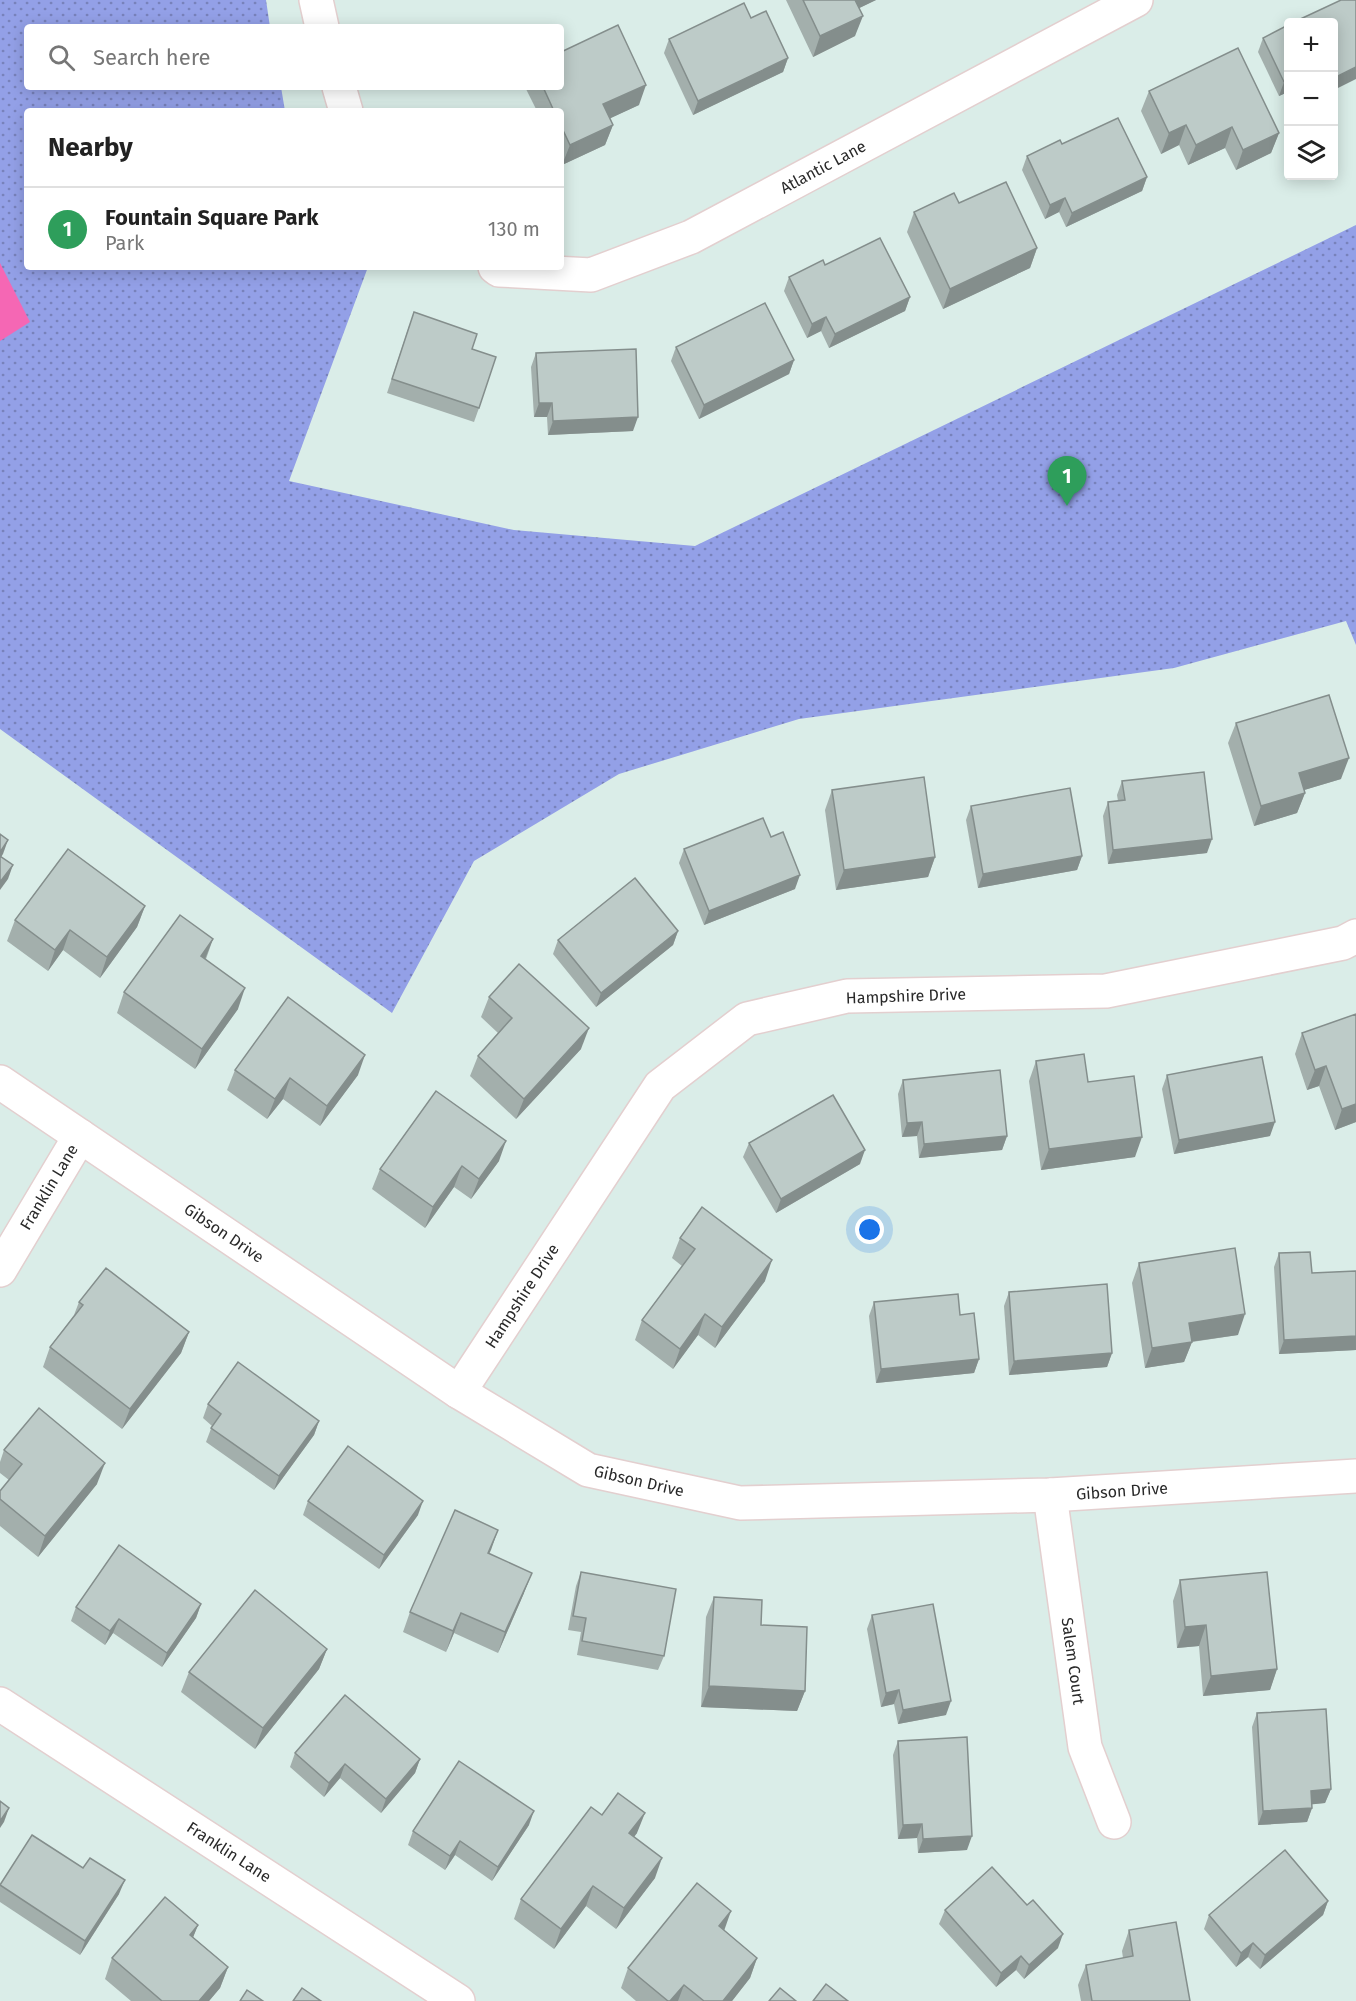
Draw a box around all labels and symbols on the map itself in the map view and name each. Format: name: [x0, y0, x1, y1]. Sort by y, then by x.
street label: Atlantic Lane: [777, 136, 869, 198]
pin: 1: [1048, 456, 1086, 506]
street label: Hampshire Drive: [846, 984, 966, 1008]
street label: Franklin Lane: [16, 1141, 82, 1233]
street label: Gibson Drive: [181, 1199, 267, 1267]
your location: [855, 1215, 884, 1244]
street label: Hampshire Drive: [481, 1240, 563, 1352]
street label: Gibson Drive: [592, 1461, 686, 1501]
street label: Gibson Drive: [1075, 1478, 1169, 1504]
street label: Salem Court: [1057, 1616, 1089, 1706]
street label: Franklin Lane: [183, 1818, 275, 1886]

